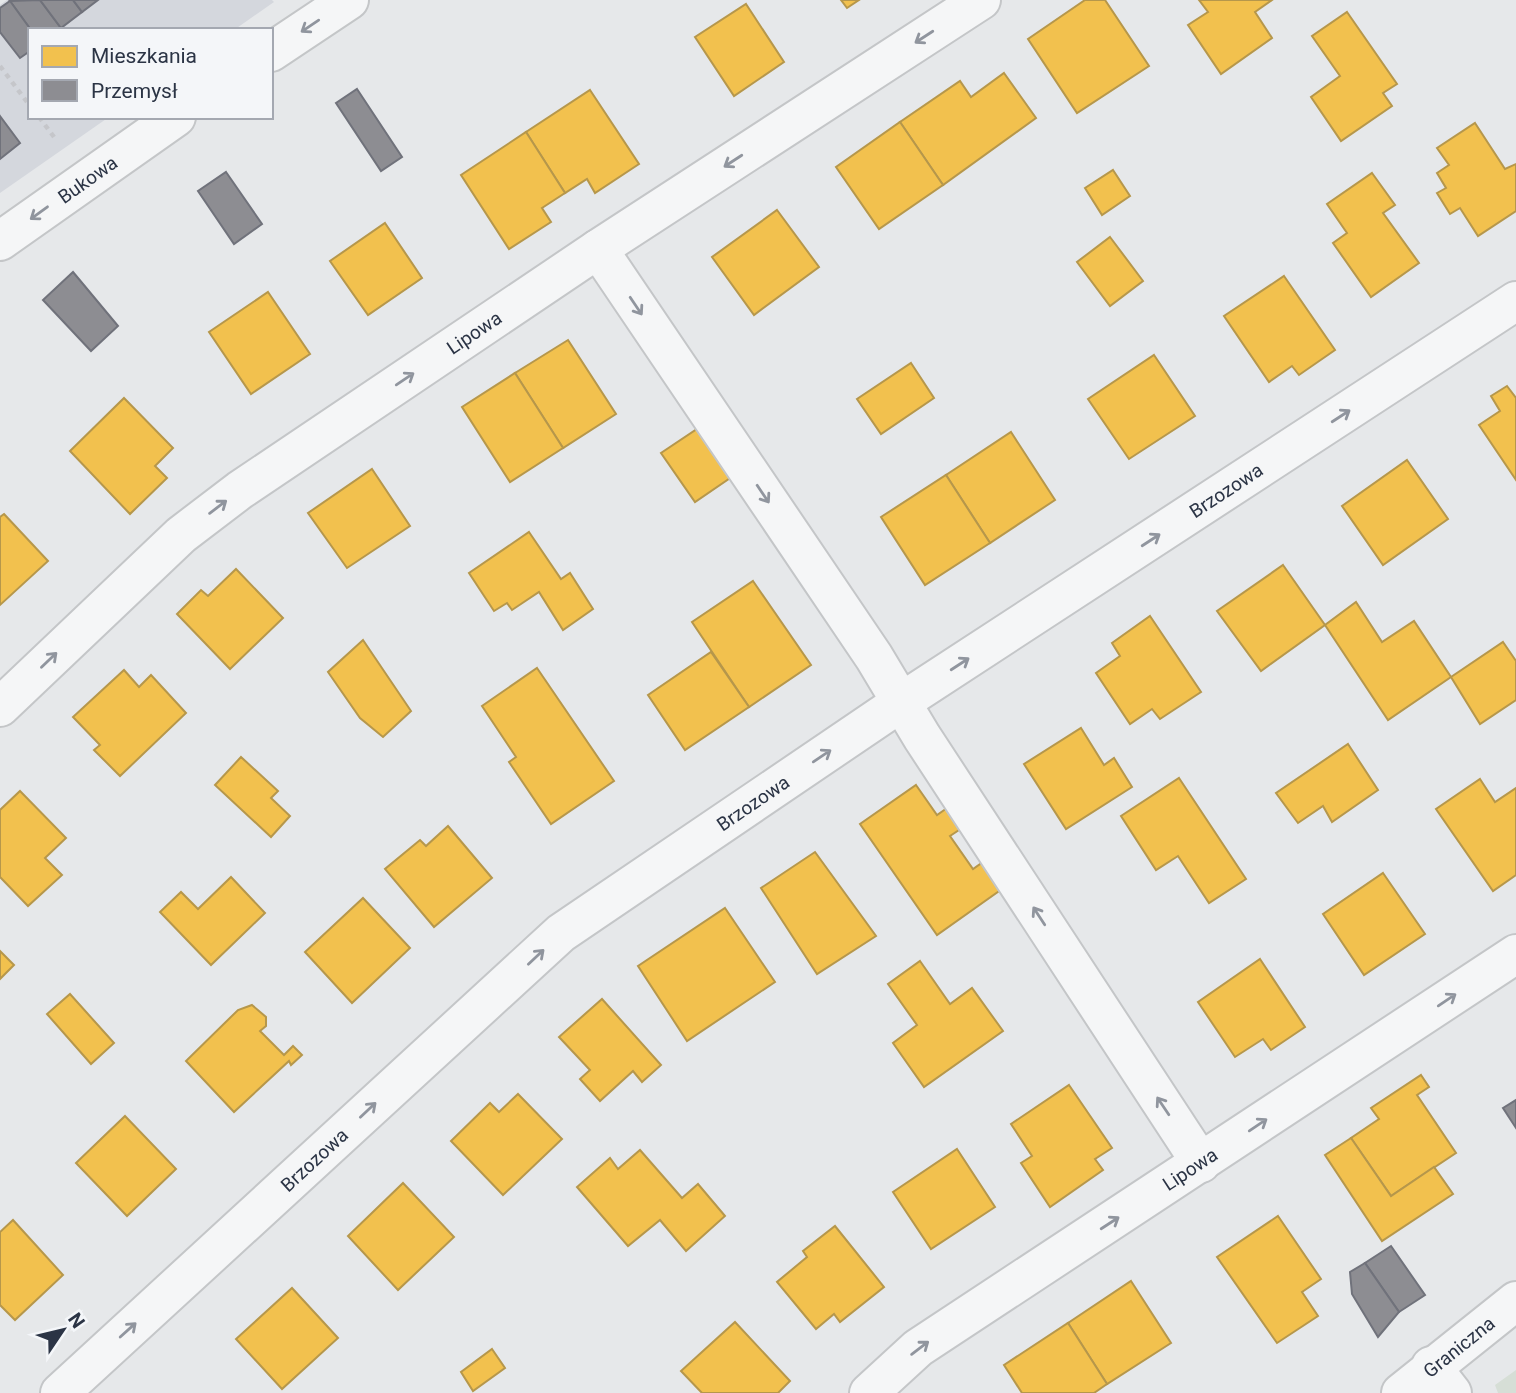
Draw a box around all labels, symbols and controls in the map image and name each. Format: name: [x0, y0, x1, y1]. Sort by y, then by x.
one-way arrow: [301, 19, 320, 33]
legend: [28, 28, 273, 119]
one-way arrow: [915, 30, 934, 44]
text: Mieszkania: [91, 44, 197, 68]
text: Przemysł: [91, 79, 178, 103]
street label: Bukowa: [53, 151, 122, 208]
one-way arrow: [724, 154, 744, 168]
one-way arrow: [30, 205, 49, 220]
one-way arrow: [628, 296, 643, 315]
street label: Lipowa: [442, 306, 506, 359]
one-way arrow: [395, 372, 414, 386]
one-way arrow: [1331, 409, 1351, 423]
street label: Brzozowa: [1185, 458, 1267, 523]
one-way arrow: [756, 484, 771, 503]
one-way arrow: [208, 500, 226, 515]
one-way arrow: [1140, 533, 1160, 547]
one-way arrow: [41, 652, 58, 669]
one-way arrow: [950, 657, 969, 671]
one-way arrow: [812, 749, 832, 763]
street label: Brzozowa: [712, 770, 794, 836]
one-way arrow: [1031, 907, 1046, 926]
one-way arrow: [527, 948, 544, 965]
one-way arrow: [1437, 992, 1457, 1006]
one-way arrow: [1156, 1097, 1170, 1116]
one-way arrow: [359, 1102, 376, 1119]
one-way arrow: [1247, 1118, 1267, 1132]
street label: Brzozowa: [276, 1123, 352, 1196]
street label: Lipowa: [1158, 1143, 1222, 1195]
one-way arrow: [1099, 1215, 1119, 1229]
north arrow: [28, 1295, 98, 1365]
text: N: [63, 1308, 90, 1333]
street label: Graniczna: [1419, 1311, 1499, 1382]
one-way arrow: [119, 1322, 136, 1339]
one-way arrow: [910, 1340, 928, 1355]

